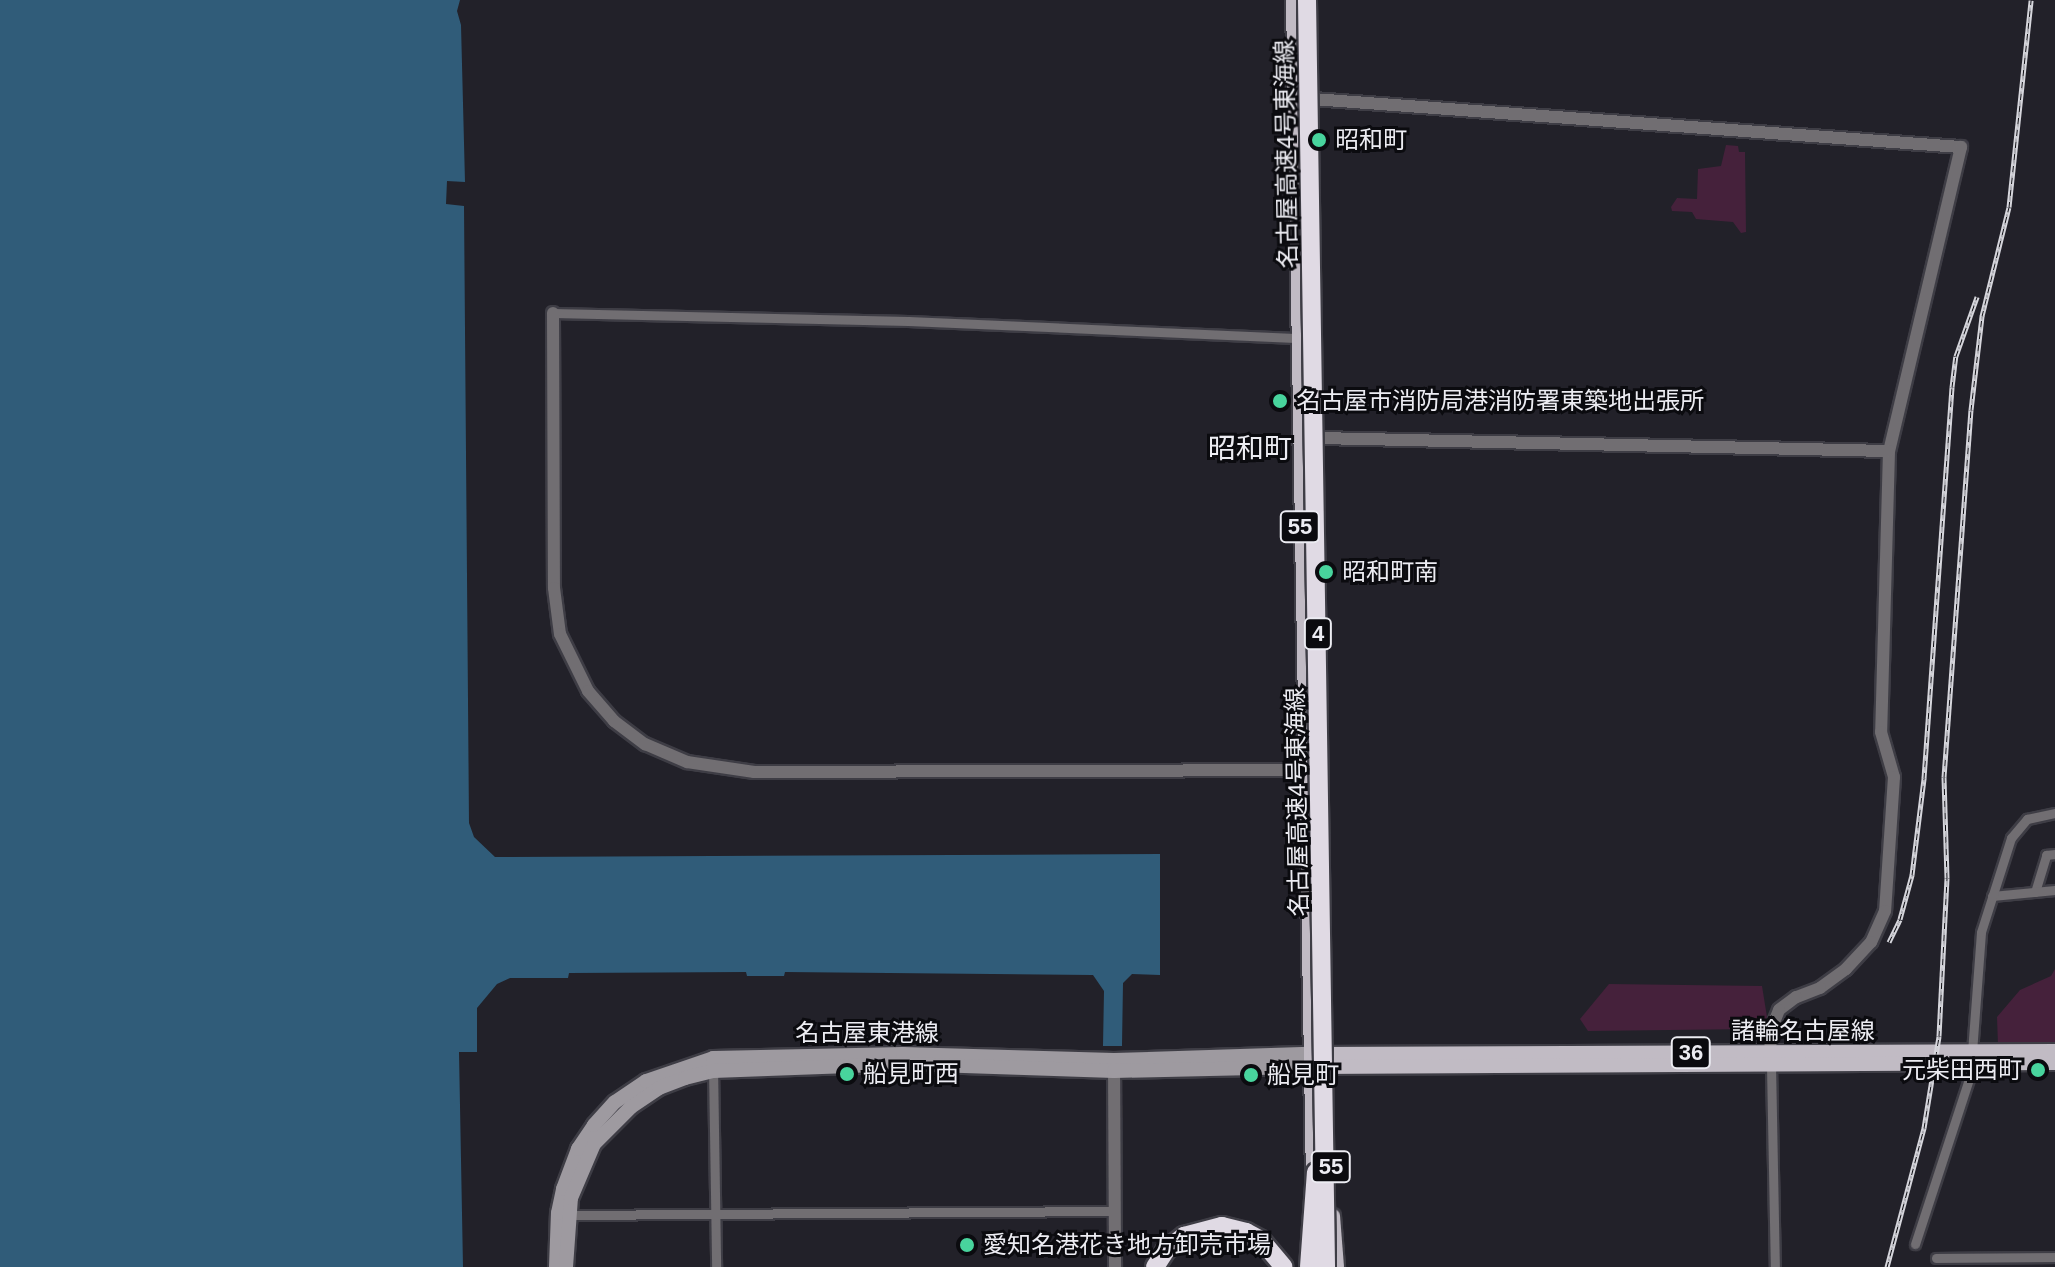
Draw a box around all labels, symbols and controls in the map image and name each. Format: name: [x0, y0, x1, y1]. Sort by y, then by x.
street label: 名古屋高速4号東海線: [1270, 39, 1302, 269]
place label: 昭和町: [1335, 126, 1407, 154]
marker: 昭和町: [1310, 131, 1328, 149]
place label: 名古屋市消防局港消防署東築地出張所: [1296, 387, 1704, 415]
marker: 名古屋市消防局港消防署東築地出張所: [1271, 392, 1289, 410]
district label: 昭和町: [1208, 432, 1292, 466]
road number: 55: [1278, 509, 1322, 545]
place label: 昭和町南: [1342, 558, 1438, 586]
marker: 昭和町南: [1317, 563, 1335, 581]
road number: 4: [1302, 616, 1334, 652]
street label: 名古屋高速4号東海線: [1281, 687, 1313, 917]
street label: 諸輪名古屋線: [1731, 1017, 1875, 1045]
street label: 名古屋東港線: [795, 1019, 939, 1047]
road number: 36: [1669, 1035, 1713, 1071]
place label: 元柴田西町: [1902, 1056, 2022, 1084]
place label: 船見町西: [863, 1060, 959, 1088]
place label: 船見町: [1267, 1061, 1339, 1089]
marker: 元柴田西町: [2029, 1061, 2047, 1079]
marker: 船見町西: [838, 1065, 856, 1083]
marker: 船見町: [1242, 1066, 1260, 1084]
road number: 55: [1309, 1149, 1353, 1185]
place label: 愛知名港花き地方卸売市場: [983, 1231, 1271, 1259]
marker: 愛知名港花き地方卸売市場: [958, 1236, 976, 1254]

